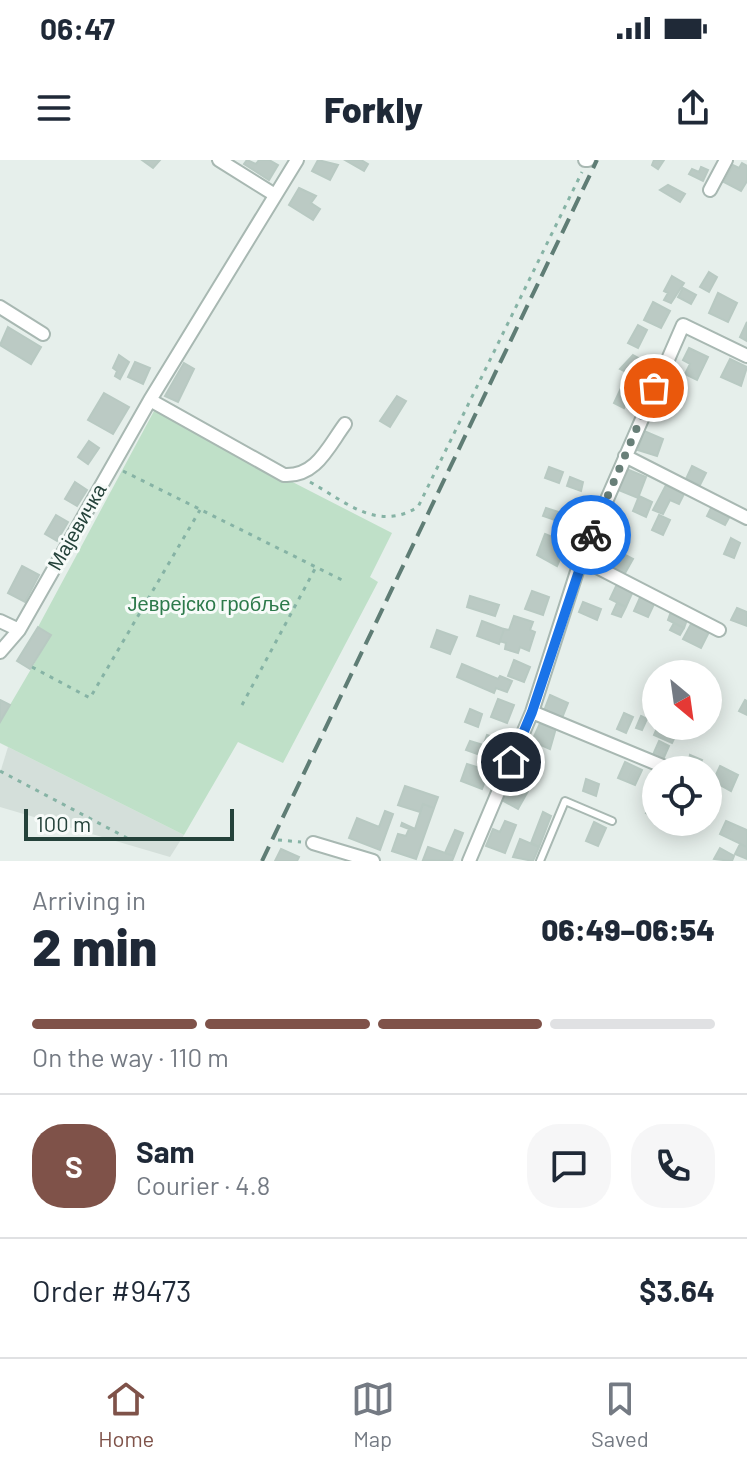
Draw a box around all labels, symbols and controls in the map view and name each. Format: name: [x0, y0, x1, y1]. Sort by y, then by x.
text: 06:47: [40, 10, 115, 46]
icon: menu: [32, 86, 76, 130]
icon: share: [671, 86, 715, 130]
text: Forkly: [324, 87, 423, 130]
pin: [620, 354, 688, 422]
icon: bag: [632, 366, 676, 410]
street label: Мајевичка: [42, 478, 111, 574]
courier: [551, 495, 631, 575]
icon: bike: [569, 513, 613, 557]
park label: Јеврејско гробље: [128, 591, 290, 615]
north arrow: [642, 660, 722, 740]
map controls: [642, 660, 722, 836]
pin: [477, 728, 545, 796]
icon: home: [489, 740, 533, 784]
button: locate: [642, 756, 722, 836]
scale bar: [24, 805, 234, 841]
text: 100 m: [36, 810, 91, 836]
text: Arriving in: [32, 884, 146, 915]
text: 06:49–06:54: [541, 911, 715, 947]
text: 2 min: [32, 914, 157, 976]
text: On the way · 110 m: [32, 1041, 229, 1072]
button: chat: [527, 1124, 611, 1208]
button: phone: [631, 1124, 715, 1208]
text: Sam: [136, 1133, 195, 1169]
text: S: [65, 1148, 83, 1184]
text: Courier · 4.8: [136, 1169, 270, 1200]
text: Order #9473: [32, 1272, 191, 1308]
text: $3.64: [639, 1272, 715, 1308]
tab: Home: [98, 1377, 154, 1451]
tab: Map: [351, 1377, 395, 1451]
tab: Saved: [591, 1377, 649, 1451]

